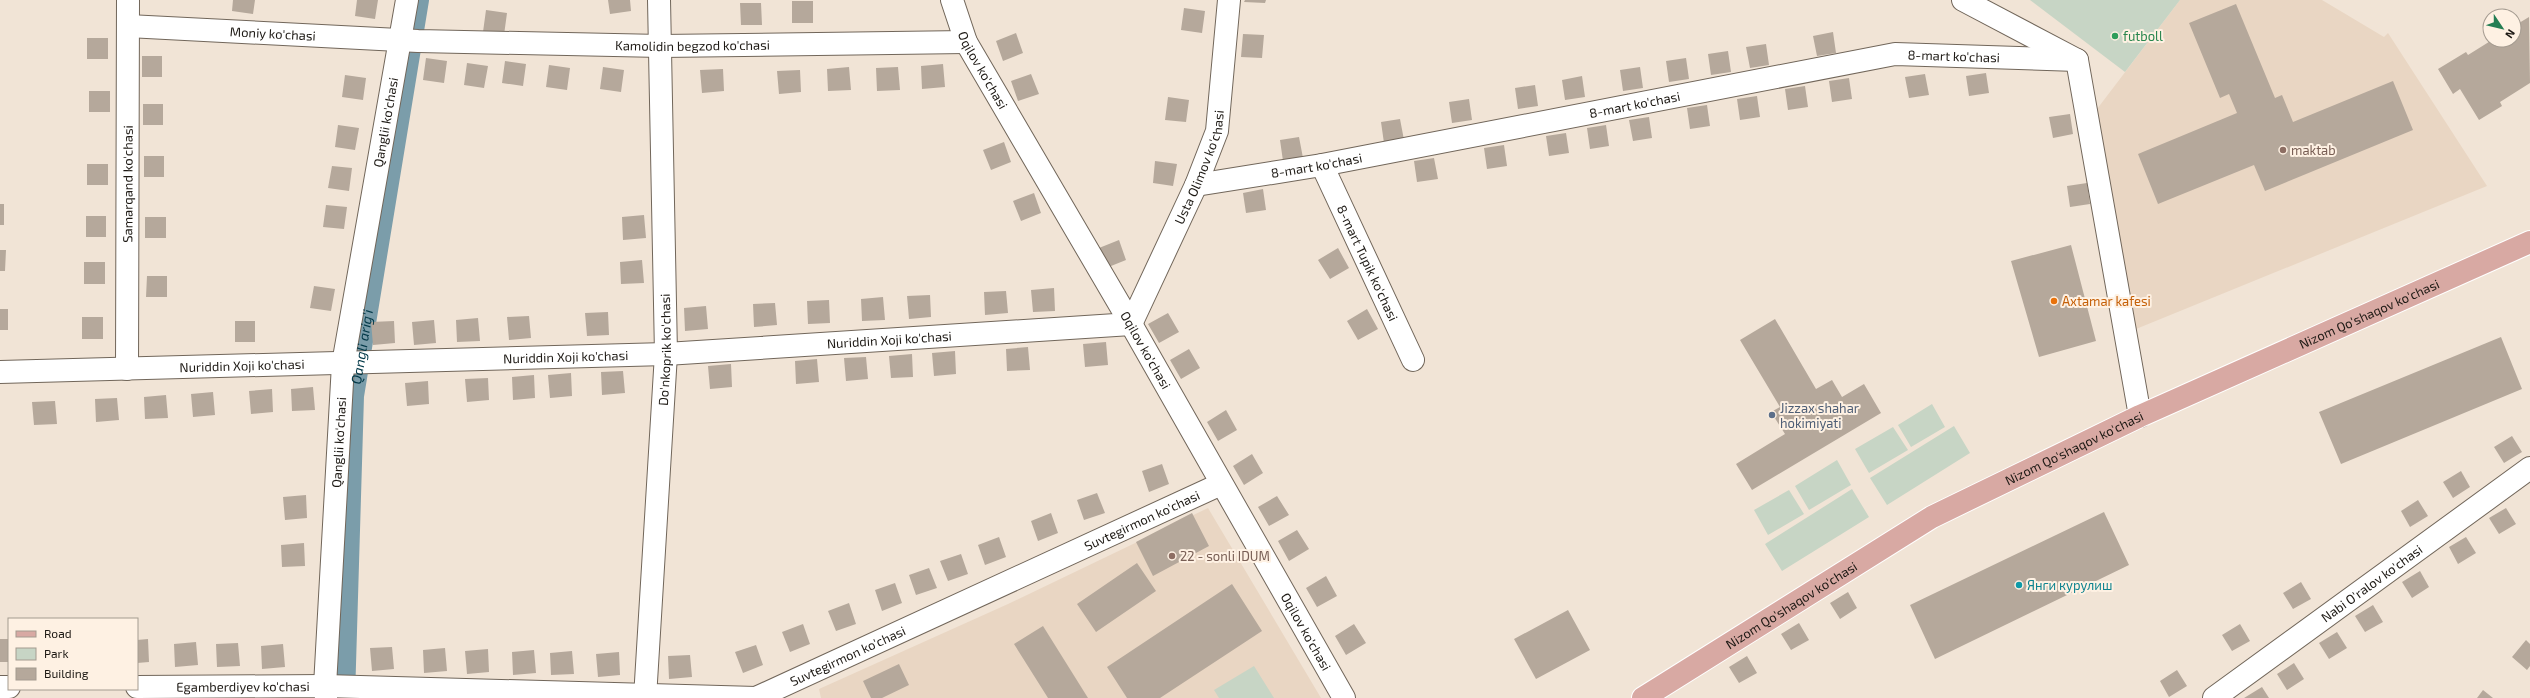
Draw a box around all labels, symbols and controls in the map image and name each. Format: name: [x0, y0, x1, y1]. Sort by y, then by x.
north arrow: [2482, 8, 2522, 48]
street label: Moniy ko'chasi: [229, 23, 316, 44]
text: N: [2503, 27, 2518, 41]
place label: futboll: [2123, 28, 2163, 44]
street label: Oqilov ko'chasi: [955, 29, 1011, 112]
marker: futboll: [2110, 31, 2120, 41]
street label: Kamolidin begzod ko'chasi: [615, 37, 770, 54]
street label: 8-mart ko'chasi: [1907, 46, 2000, 65]
street label: Qanglii ko'chasi: [370, 76, 401, 168]
street label: 8-mart ko'chasi: [1588, 88, 1681, 121]
street label: Usta Olimov ko'chasi: [1171, 109, 1227, 227]
street label: Samarqand ko'chasi: [119, 125, 136, 243]
place label: maktab: [2291, 142, 2336, 158]
marker: maktab: [2278, 145, 2288, 155]
street label: 8-mart ko'chasi: [1270, 149, 1363, 181]
street label: 8-mart Tupik ko'chasi: [1334, 202, 1402, 323]
street label: Nizom Qo'shaqov ko'chasi: [2296, 276, 2442, 352]
street label: Do'nkoprik ko'chasi: [655, 293, 674, 406]
place label: Axtamar kafesi: [2062, 293, 2151, 309]
marker: Axtamar kafesi: [2049, 296, 2059, 306]
water label: Qangli arig'i: [347, 308, 376, 386]
street label: Oqilov ko'chasi: [1117, 308, 1174, 392]
street label: Nuriddin Xoji ko'chasi: [826, 328, 952, 352]
street label: Nuriddin Xoji ko'chasi: [503, 347, 629, 366]
street label: Nuriddin Xoji ko'chasi: [179, 356, 305, 375]
street label: Qanglii ko'chasi: [328, 397, 349, 488]
place label: Jizzax shahar hokimiyati: [1780, 400, 1859, 431]
street label: Nizom Qo'shaqov ko'chasi: [2002, 408, 2146, 488]
marker: Jizzax shahar hokimiyati: [1767, 410, 1777, 420]
street label: Suvtegirmon ko'chasi: [1082, 487, 1202, 554]
street label: Nabi O'ralov ko'chasi: [2318, 541, 2425, 625]
place label: 22 - sonli IDUM: [1180, 548, 1270, 564]
marker: 22 - sonli IDUM: [1167, 551, 1177, 561]
street label: Nizom Qo'shaqov ko'chasi: [1723, 558, 1860, 652]
place label: Янги курулиш: [2027, 577, 2112, 593]
marker: Янги курулиш: [2014, 580, 2024, 590]
street label: Oqilov ko'chasi: [1278, 590, 1335, 673]
legend: [8, 618, 138, 690]
street label: Suvtegirmon ko'chasi: [787, 622, 908, 689]
text: Road: [44, 626, 72, 640]
text: Park: [44, 646, 69, 660]
text: Building: [44, 666, 89, 680]
street label: Egamberdiyev ko'chasi: [176, 678, 310, 695]

